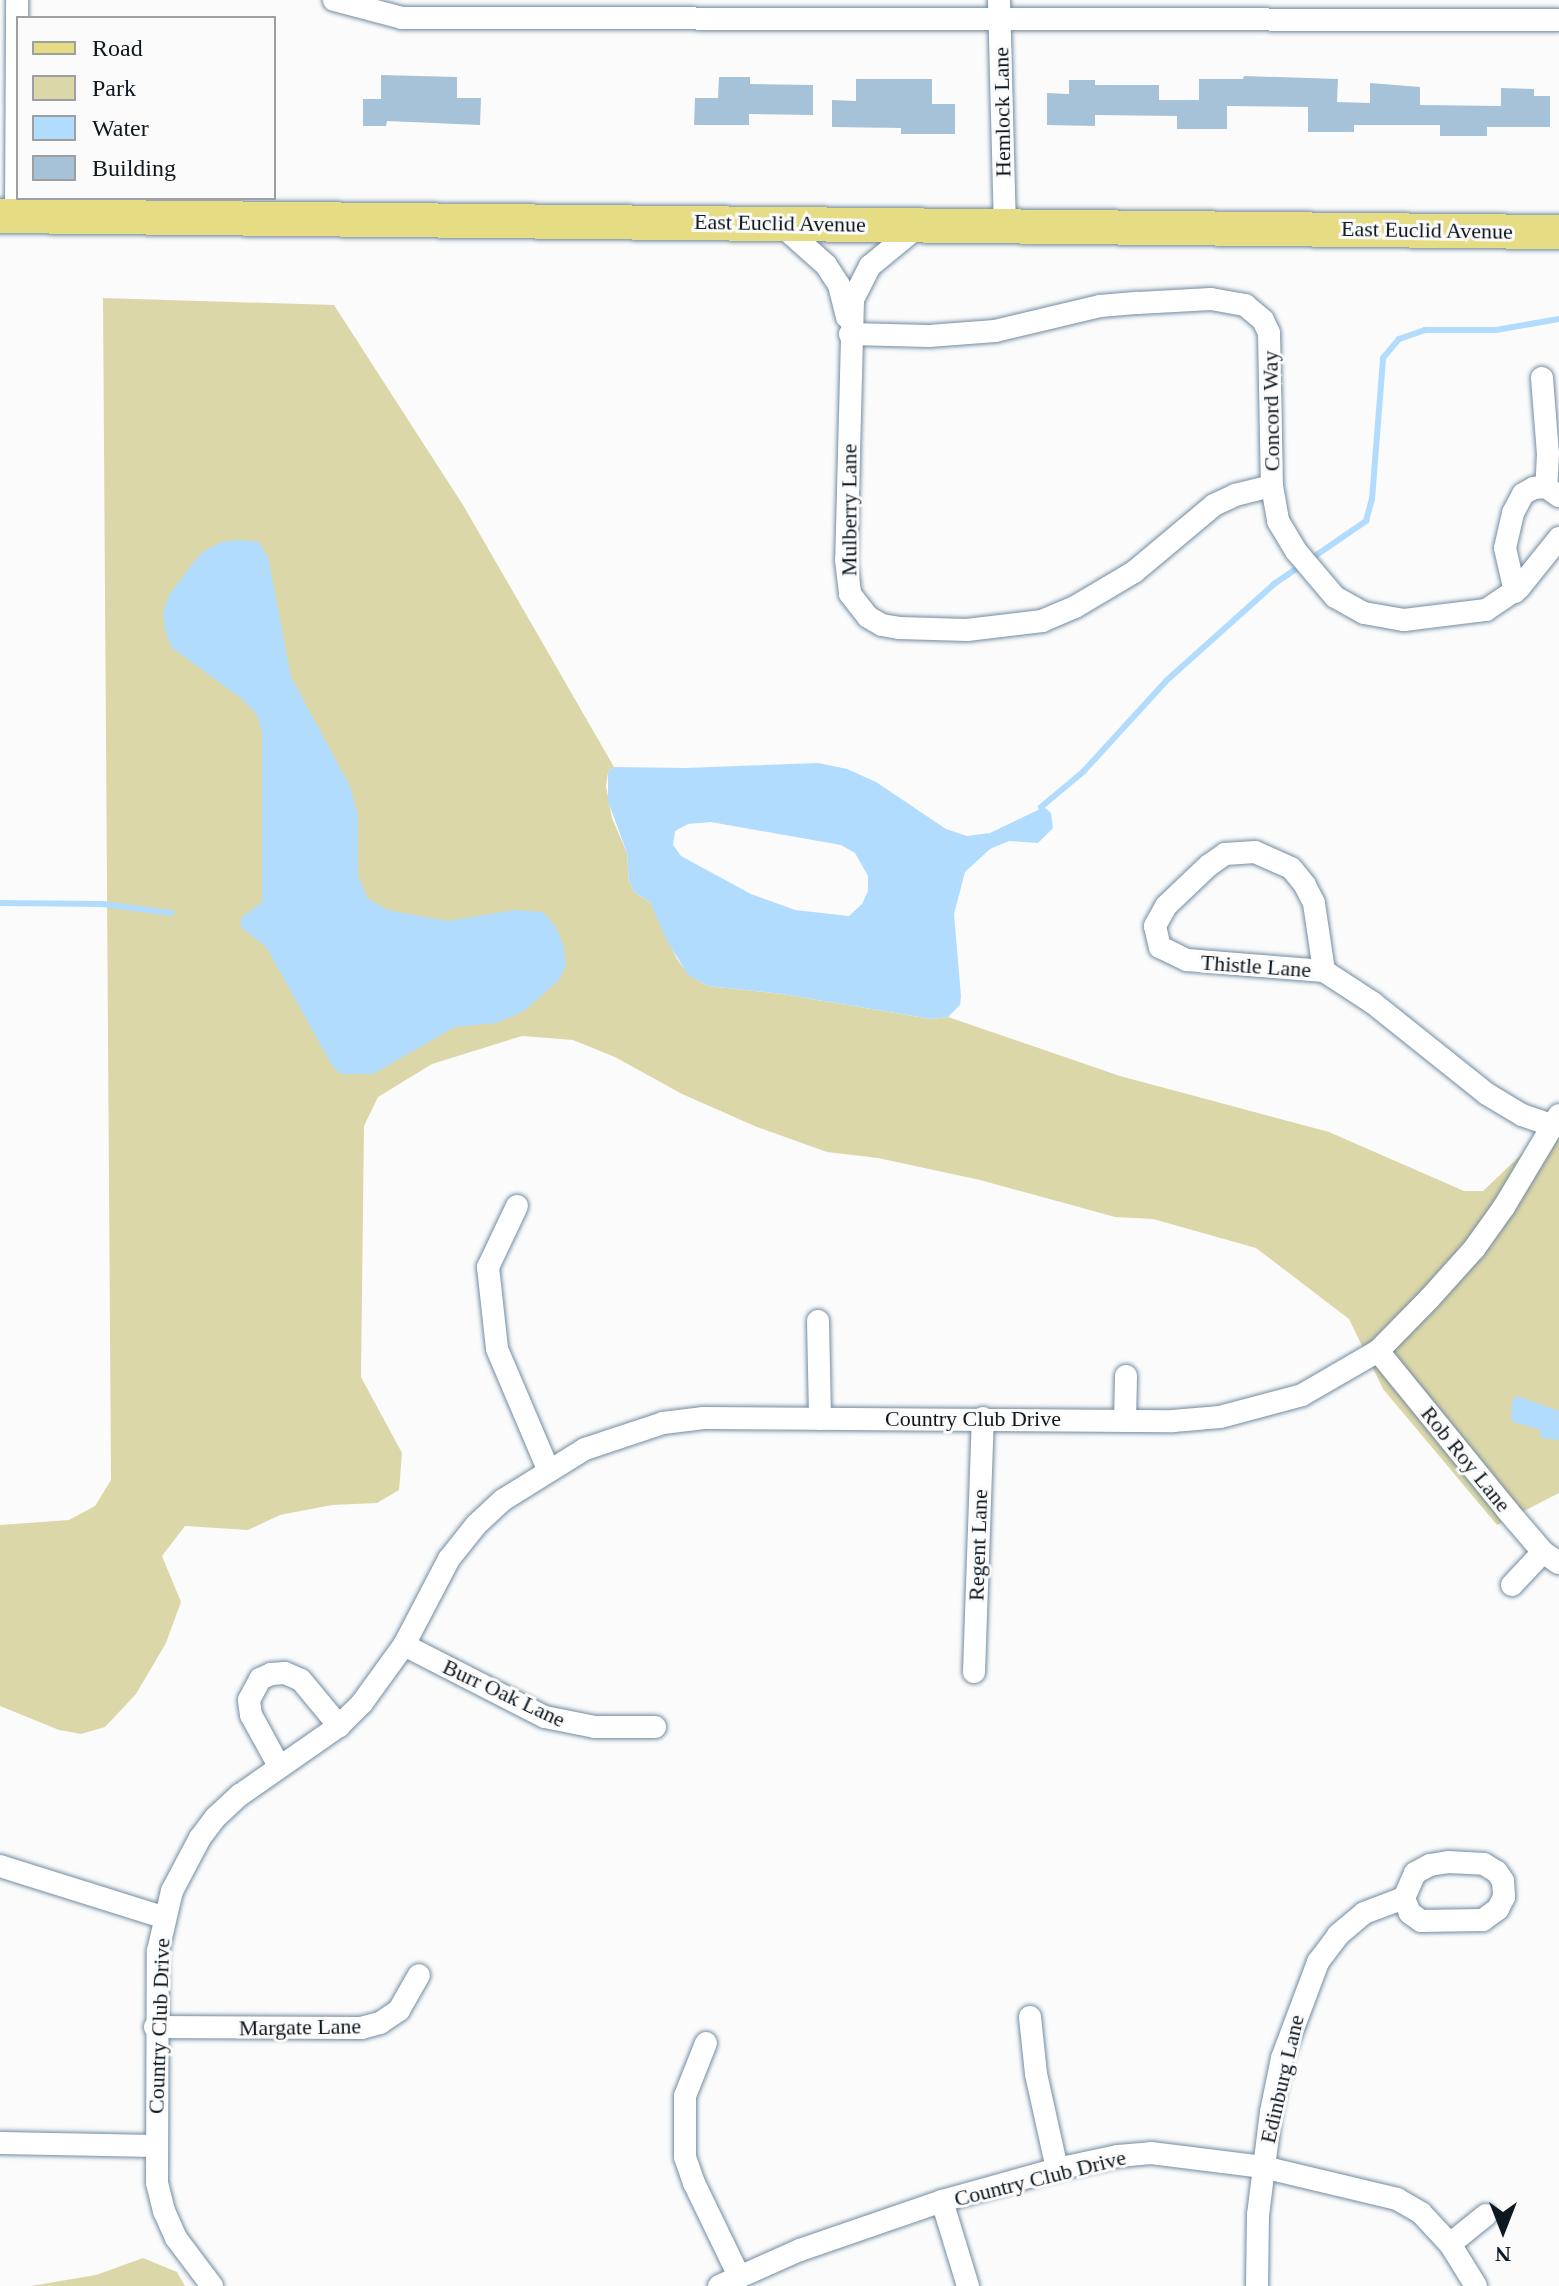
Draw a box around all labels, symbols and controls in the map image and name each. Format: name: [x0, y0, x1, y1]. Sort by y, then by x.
legend: [16, 16, 276, 200]
text: Road: [92, 35, 143, 61]
street label: Hemlock Lane: [988, 47, 1016, 177]
text: Park: [92, 75, 136, 101]
text: Water: [92, 115, 149, 141]
text: Building: [92, 155, 176, 181]
street label: East Euclid Avenue: [693, 208, 867, 238]
street label: East Euclid Avenue: [1340, 215, 1514, 245]
street label: Concord Way: [1257, 350, 1285, 472]
street label: Mulberry Lane: [836, 444, 862, 576]
street label: Thistle Lane: [1200, 949, 1312, 983]
street label: Rob Roy Lane: [1415, 1401, 1517, 1517]
street label: Country Club Drive: [885, 1406, 1061, 1432]
street label: Regent Lane: [963, 1489, 993, 1601]
street label: Burr Oak Lane: [439, 1653, 569, 1733]
street label: Country Club Drive: [143, 1938, 175, 2114]
street label: Edinburg Lane: [1254, 2012, 1310, 2146]
street label: Margate Lane: [239, 2013, 361, 2041]
street label: Country Club Drive: [951, 2144, 1129, 2212]
north arrow: [1463, 2190, 1543, 2270]
text: N: [1495, 2242, 1511, 2267]

